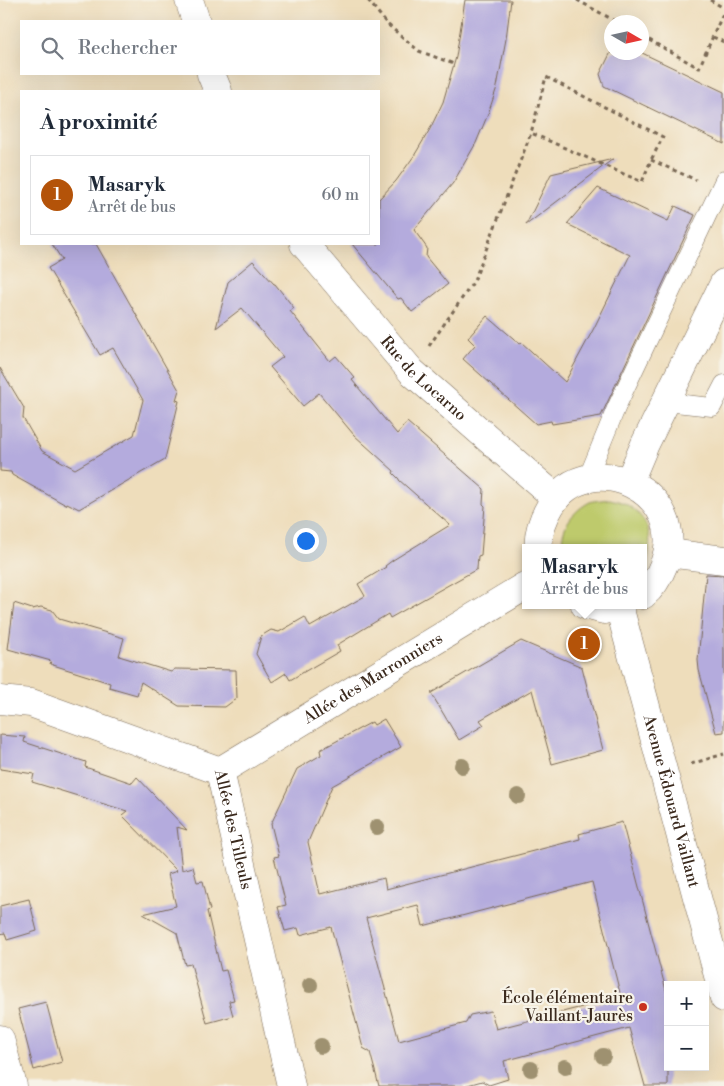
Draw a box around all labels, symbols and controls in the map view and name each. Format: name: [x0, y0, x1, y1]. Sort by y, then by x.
north arrow: [604, 15, 649, 60]
search box: [20, 20, 380, 75]
icon: search: [38, 34, 66, 62]
text: Rechercher: [78, 36, 177, 60]
text: À proximité: [40, 110, 157, 136]
text: Masaryk: [88, 173, 166, 197]
text: 1: [53, 185, 61, 205]
text: 60 m: [321, 185, 359, 205]
text: Arrêt de bus: [88, 197, 176, 217]
street label: Rue de Locarno: [376, 332, 471, 425]
your location: [293, 528, 319, 554]
popup: [522, 544, 647, 609]
text: Masaryk: [541, 555, 618, 579]
text: Arrêt de bus: [541, 579, 628, 599]
pin: 1: [568, 625, 600, 663]
street label: Allée des Marronniers: [299, 628, 446, 728]
street label: Avenue Édouard Vaillant: [638, 712, 704, 890]
street label: Allée des Tilleuls: [210, 767, 256, 891]
map controls: [664, 981, 709, 1071]
button: +: [664, 981, 709, 1026]
place label: École élémentaire Vaillant-Jaurès: [502, 986, 633, 1026]
marker: École élémentaire Vaillant-Jaurès: [637, 1001, 649, 1013]
button: −: [664, 1026, 709, 1071]

